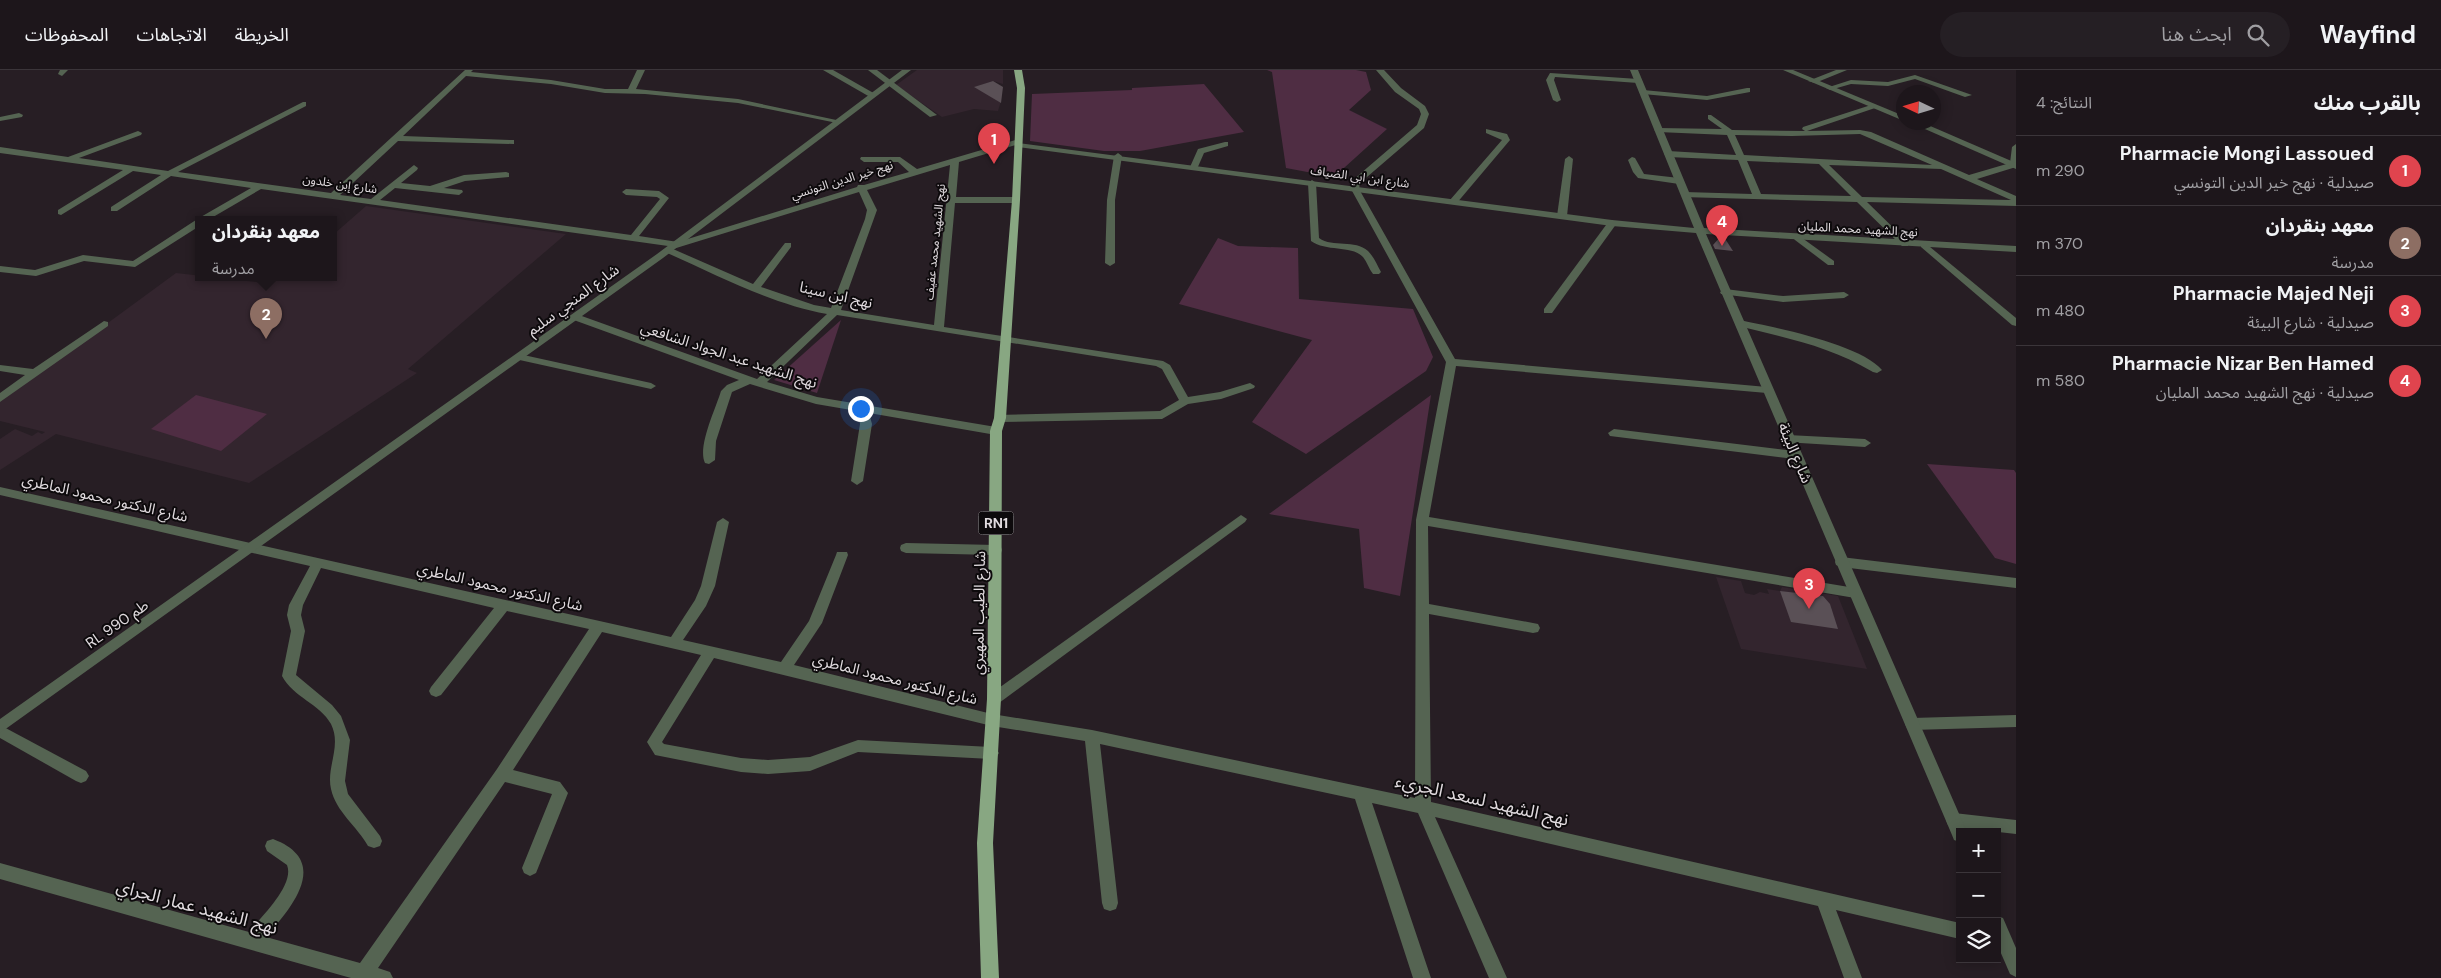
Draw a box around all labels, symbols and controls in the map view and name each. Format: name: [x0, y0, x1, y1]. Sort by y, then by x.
search box: [1940, 12, 2290, 57]
text: Wayfind: [2320, 19, 2416, 50]
icon: search: [2244, 21, 2272, 49]
text: ابحث هنا: [2161, 22, 2232, 47]
text: المحفوظات: [25, 23, 109, 47]
text: الاتجاهات: [137, 23, 207, 47]
text: الخريطة: [235, 23, 289, 47]
north arrow: [1896, 85, 1941, 130]
text: بالقرب منك: [2314, 89, 2421, 117]
text: النتائج: 4: [2036, 92, 2092, 113]
pin: 1: [978, 123, 1010, 164]
text: Pharmacie Mongi Lassoued: [2120, 141, 2374, 166]
street label: نهج خير الدين التونسي: [789, 157, 896, 205]
text: 290 m: [2036, 160, 2085, 181]
text: 1: [2402, 160, 2408, 181]
street label: شارع ابن ابي الضياف: [1309, 162, 1411, 194]
street label: شارع إبن خلدون: [302, 171, 378, 198]
text: صيدلية · نهج خير الدين التونسي: [2174, 172, 2374, 193]
street label: نهج الشهيد محمد عفيف: [921, 183, 950, 301]
pin: 4: [1706, 205, 1738, 246]
text: معهد بنقردان: [2266, 213, 2374, 238]
popup: [195, 216, 337, 281]
street label: نهج الشهيد محمد المليان: [1798, 218, 1918, 241]
text: معهد بنقردان: [212, 219, 320, 244]
text: 370 m: [2036, 233, 2083, 254]
text: 2: [2400, 233, 2410, 254]
text: مدرسة: [2331, 252, 2374, 273]
text: مدرسة: [212, 258, 255, 279]
street label: شارع المنجي سليم: [523, 260, 624, 342]
street label: نهج ابن سينا: [797, 277, 875, 315]
text: Pharmacie Majed Neji: [2173, 281, 2374, 306]
pin: 2: [250, 298, 282, 339]
text: 480 m: [2036, 300, 2085, 321]
text: 3: [2400, 300, 2410, 321]
text: صيدلية · شارع البيئة: [2247, 312, 2374, 333]
street label: نهج الشهيد عبد الجواد الشافعي: [638, 317, 820, 395]
text: Pharmacie Nizar Ben Hamed: [2112, 351, 2374, 376]
text: 580 m: [2036, 370, 2085, 391]
text: 4: [2400, 370, 2410, 391]
text: صيدلية · نهج الشهيد محمد المليان: [2156, 382, 2374, 403]
your location: [848, 396, 874, 422]
street label: شارع البيئة: [1771, 420, 1817, 487]
street label: شارع الدكتور محمود الماطري: [20, 469, 190, 529]
road number: RN1: [978, 512, 1014, 534]
street label: شارع الطيب المهيري: [968, 551, 992, 675]
street label: شارع الدكتور محمود الماطري: [415, 558, 585, 618]
pin: 3: [1793, 568, 1825, 609]
street label: RL طم 990: [82, 595, 153, 654]
street label: شارع الدكتور محمود الماطري: [810, 649, 980, 711]
street label: نهج الشهيد لسعد الجريء: [1393, 768, 1571, 833]
map controls: [1956, 828, 2001, 963]
button: +: [1956, 828, 2001, 873]
button: −: [1956, 873, 2001, 918]
street label: نهج الشهيد عمار الجراي: [113, 874, 280, 941]
button: layers: [1956, 918, 2001, 963]

